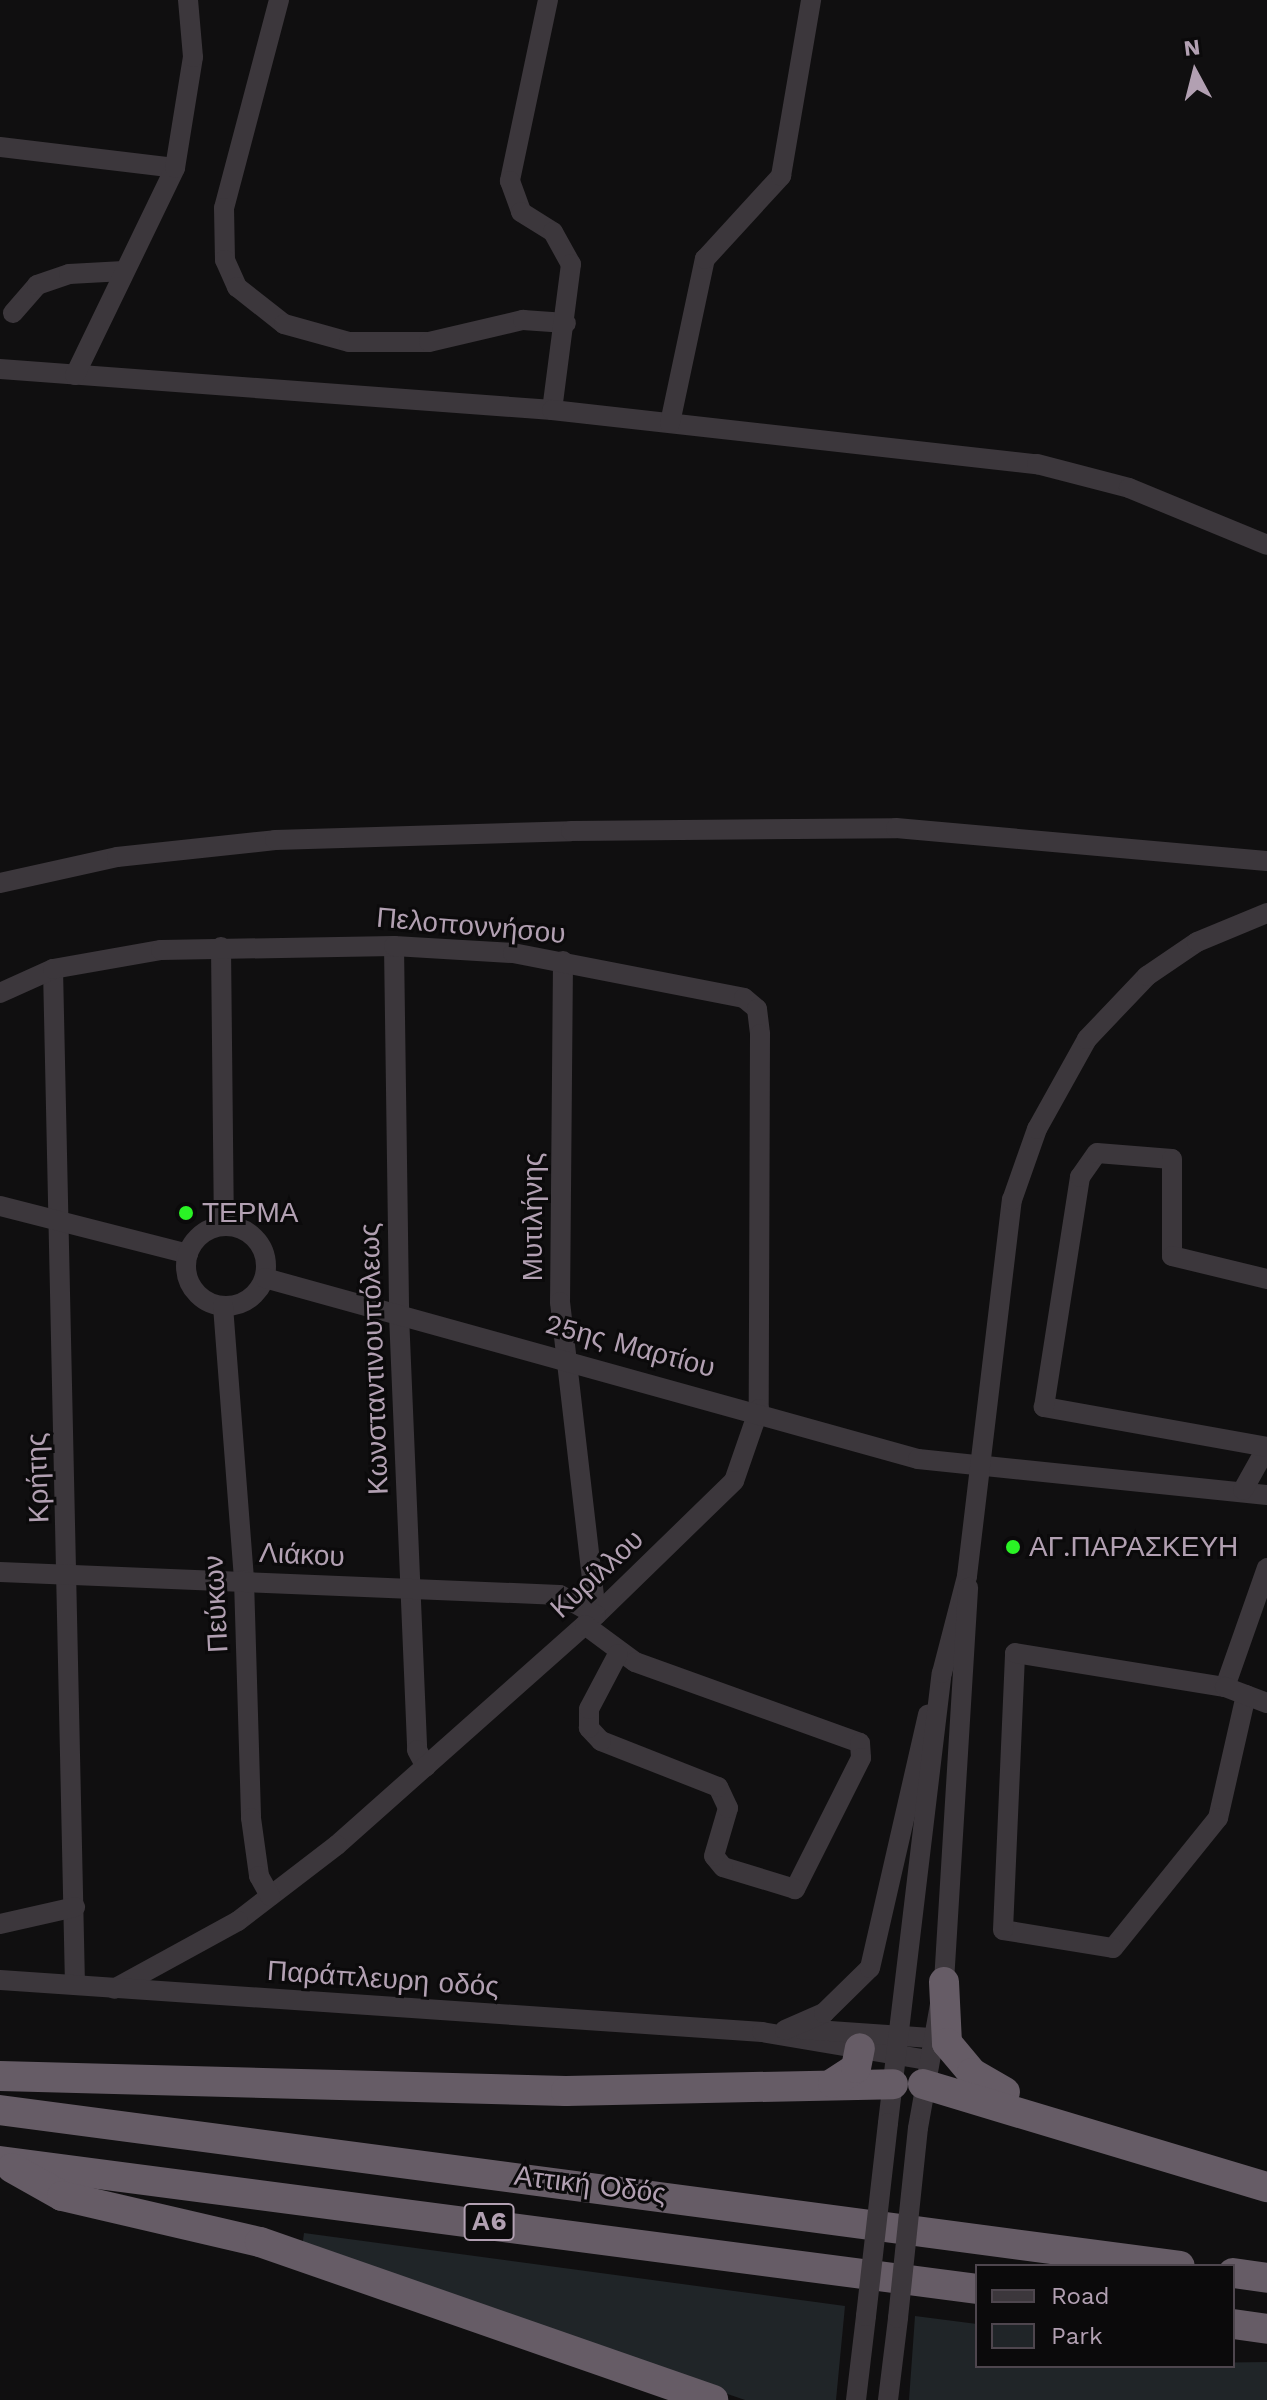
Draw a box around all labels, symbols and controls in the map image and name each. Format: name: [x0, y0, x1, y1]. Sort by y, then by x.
north arrow: [1155, 32, 1235, 112]
text: N: [1182, 34, 1202, 61]
street label: Πελοποννήσου: [375, 901, 567, 951]
street label: Μυτιλήνης: [516, 1153, 550, 1281]
place label: ΤΕΡΜΑ: [202, 1196, 298, 1230]
marker: ΤΕΡΜΑ: [177, 1204, 195, 1222]
street label: Κωνσταντινουπόλεως: [352, 1223, 396, 1495]
street label: 25ης Μαρτίου: [541, 1307, 719, 1385]
street label: Κρήτης: [20, 1432, 56, 1524]
street label: Κυρίλλου: [544, 1523, 650, 1625]
place label: ΑΓ.ΠΑΡΑΣΚΕΥΗ: [1029, 1530, 1238, 1564]
street label: Λιάκου: [258, 1536, 346, 1574]
marker: ΑΓ.ΠΑΡΑΣΚΕΥΗ: [1004, 1538, 1022, 1556]
street label: Πεύκων: [197, 1554, 235, 1654]
street label: Παράπλευρη οδός: [266, 1954, 500, 2004]
street label: Αττική Οδός: [512, 2159, 668, 2211]
road number: Α6: [463, 2200, 515, 2244]
legend: [975, 2264, 1235, 2368]
text: Road: [1051, 2282, 1110, 2310]
text: Park: [1051, 2322, 1103, 2350]

